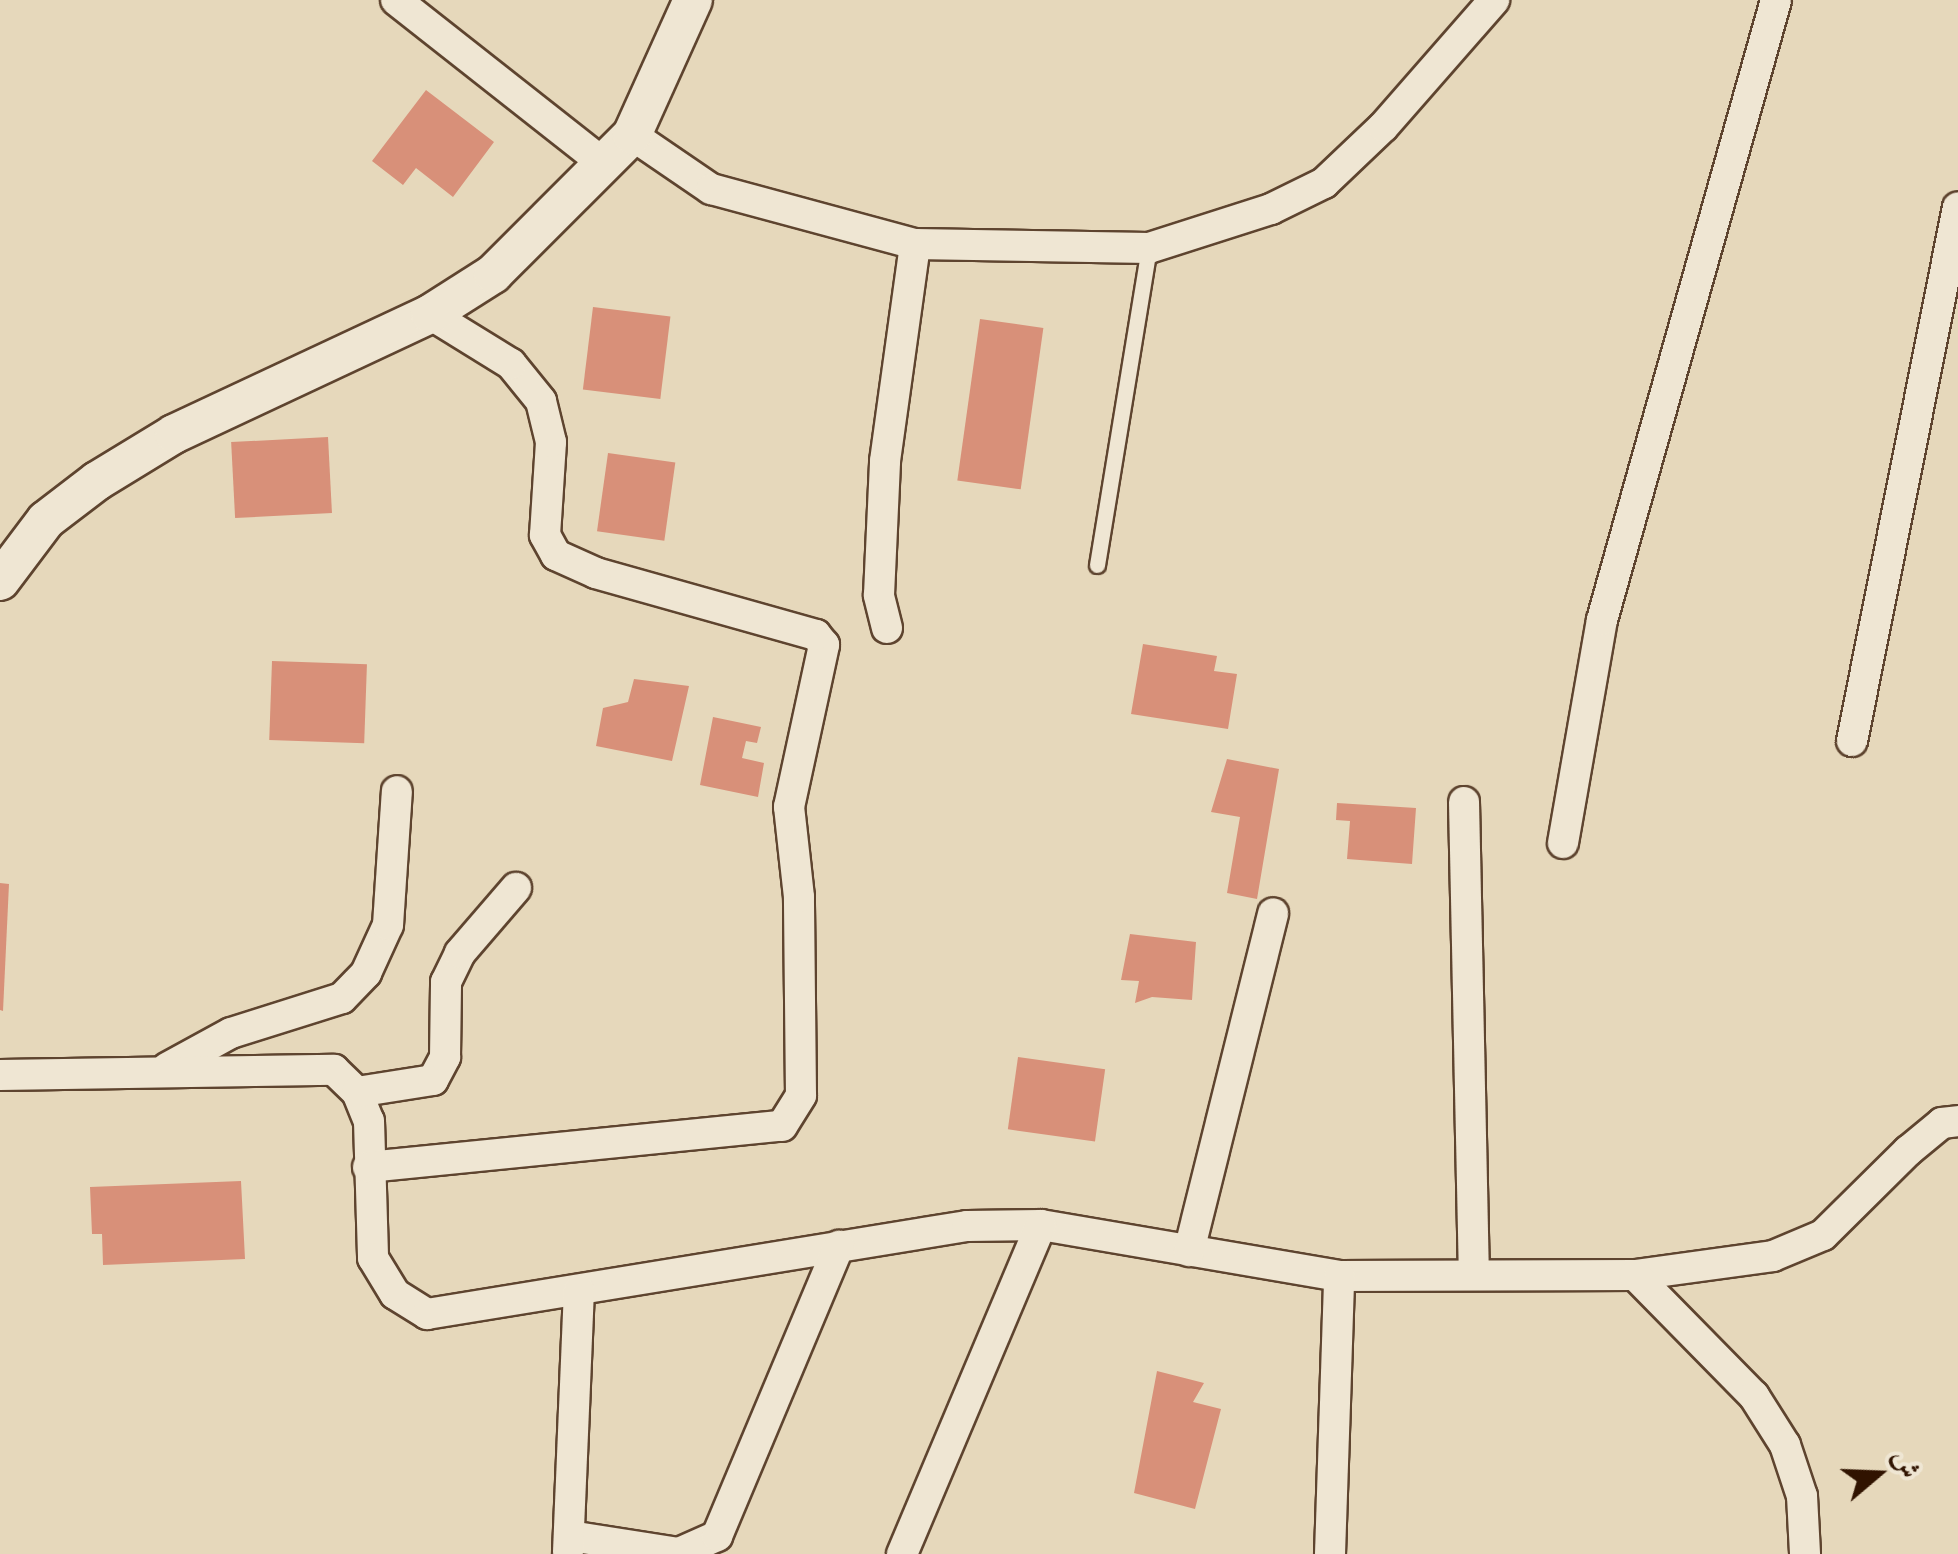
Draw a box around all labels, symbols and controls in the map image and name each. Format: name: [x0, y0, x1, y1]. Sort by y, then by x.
north arrow: [1828, 1424, 1928, 1524]
text: ش: [1887, 1446, 1927, 1483]

